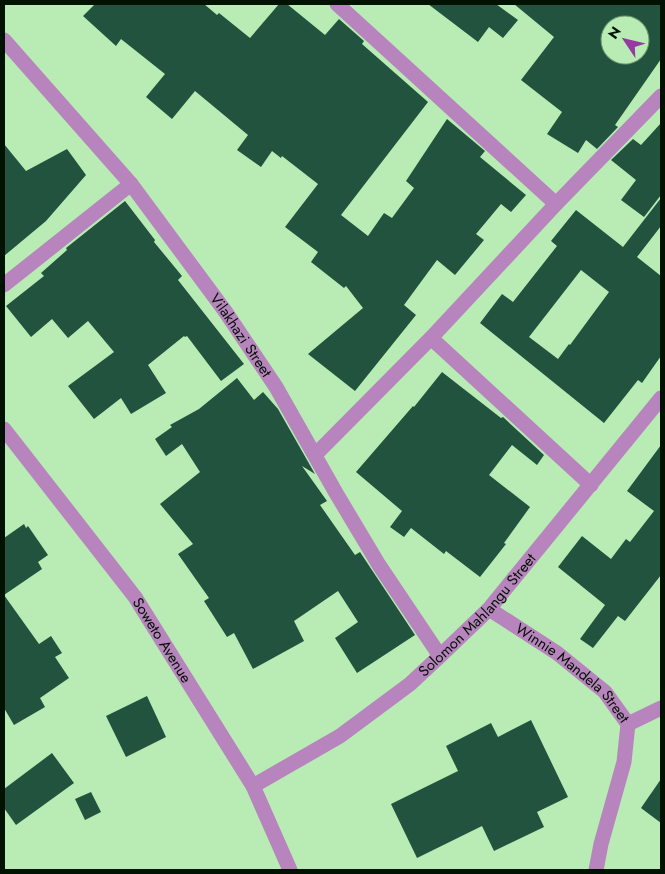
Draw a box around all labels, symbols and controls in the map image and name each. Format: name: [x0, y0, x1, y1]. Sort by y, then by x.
north arrow: [600, 15, 650, 65]
text: N: [603, 22, 626, 43]
street label: Vilakhazi Street: [204, 289, 278, 382]
street label: Solomon Mahlangu Street: [413, 548, 541, 682]
street label: Soweto Avenue: [127, 593, 197, 687]
street label: Winnie Mandela Street: [511, 618, 635, 728]

